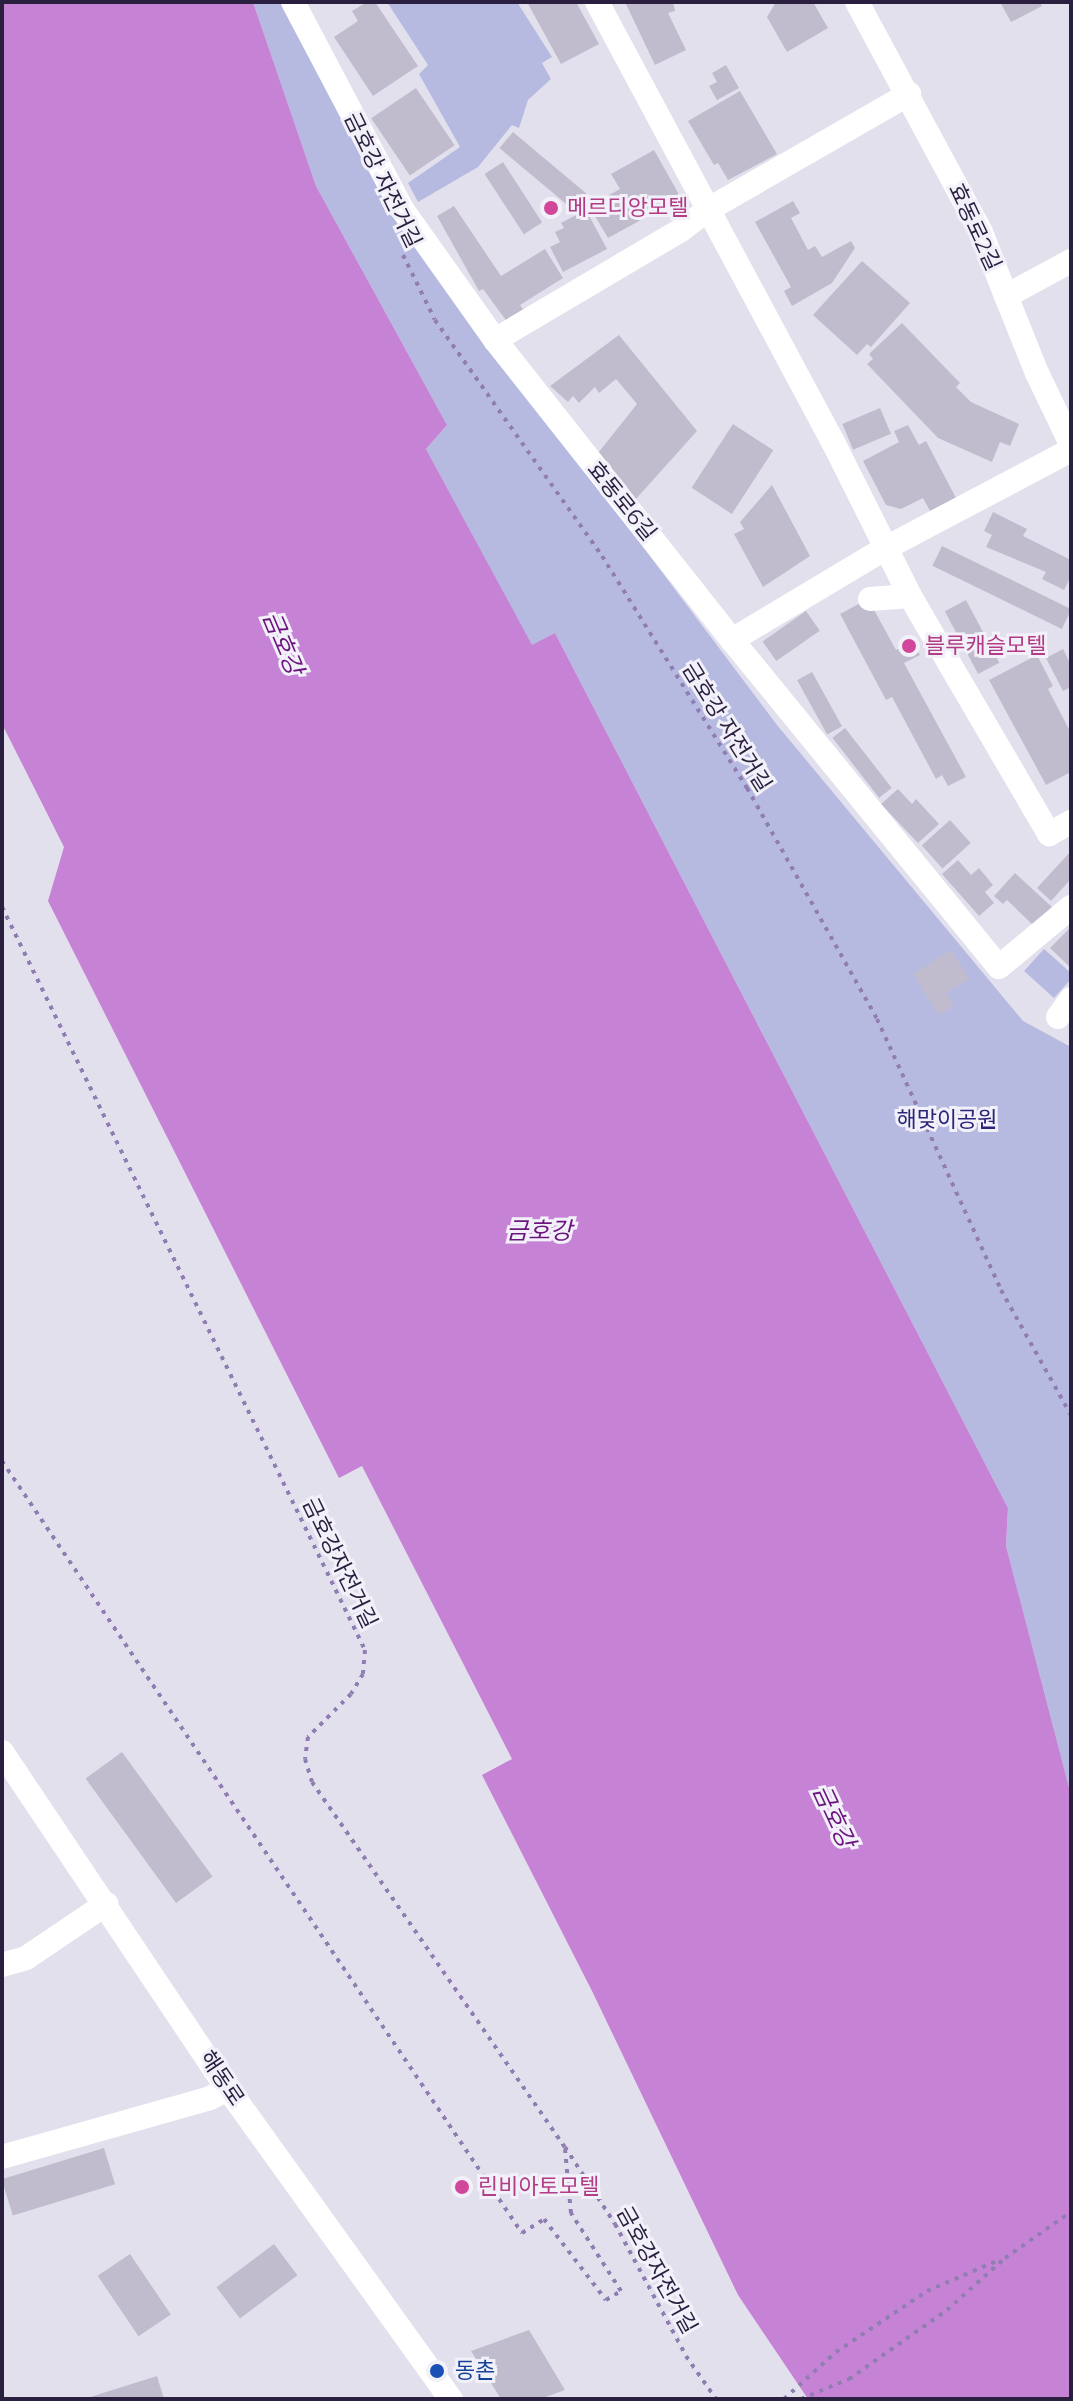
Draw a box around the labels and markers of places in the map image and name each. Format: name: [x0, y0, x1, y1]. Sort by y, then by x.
place label: 메르디앙모텔: [567, 195, 688, 221]
marker: 메르디앙모텔: [542, 199, 560, 217]
place label: 블루캐슬모텔: [925, 633, 1046, 659]
marker: 블루캐슬모텔: [900, 637, 918, 655]
place label: 린비아토모텔: [478, 2174, 599, 2200]
marker: 린비아토모텔: [453, 2178, 471, 2196]
place label: 동촌: [455, 2358, 495, 2384]
marker: 동촌: [426, 2360, 448, 2382]

